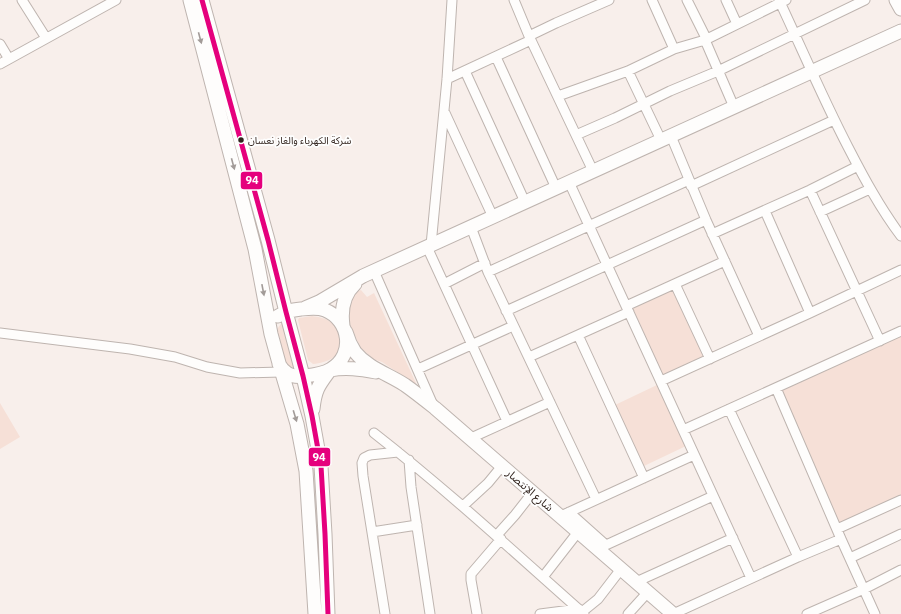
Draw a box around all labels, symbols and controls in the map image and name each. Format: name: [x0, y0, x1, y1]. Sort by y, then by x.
one-way arrow: [197, 32, 203, 44]
place label: شركة الكهرباء والغاز نعسان: [248, 134, 352, 147]
marker: شركة الكهرباء والغاز نعسان: [236, 135, 246, 145]
one-way arrow: [230, 157, 236, 170]
line badge: 94: [240, 171, 263, 190]
text: 94: [245, 173, 259, 187]
one-way arrow: [260, 284, 266, 296]
one-way arrow: [292, 410, 298, 422]
line badge: 94: [308, 447, 331, 467]
text: 94: [312, 450, 326, 464]
street label: شارع الإنتصار: [502, 465, 557, 515]

